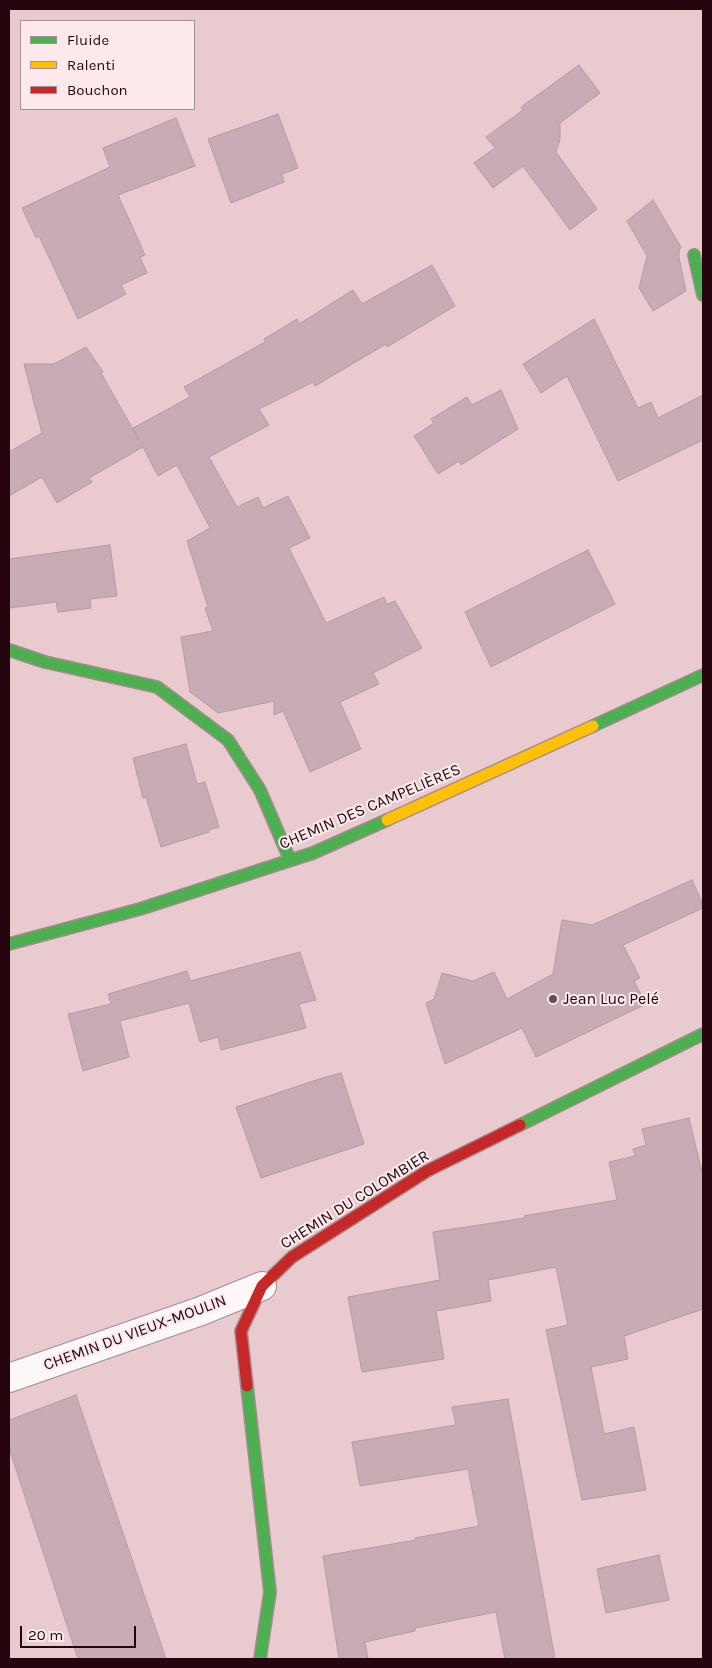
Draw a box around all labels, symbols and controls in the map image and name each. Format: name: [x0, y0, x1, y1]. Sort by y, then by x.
legend: [20, 20, 195, 110]
text: Fluide: [67, 31, 109, 49]
text: Ralenti: [67, 56, 116, 74]
text: Bouchon: [67, 81, 128, 99]
street label: CHEMIN DES CAMPELIÈRES: [276, 760, 464, 854]
place label: Jean Luc Pelé: [563, 989, 659, 1009]
marker: Jean Luc Pelé: [547, 993, 559, 1005]
street label: CHEMIN DU COLOMBIER: [277, 1146, 433, 1254]
street label: CHEMIN DU VIEUX-MOULIN: [41, 1291, 229, 1375]
scale bar: [22, 1616, 139, 1648]
text: 20 m: [28, 1626, 63, 1644]

